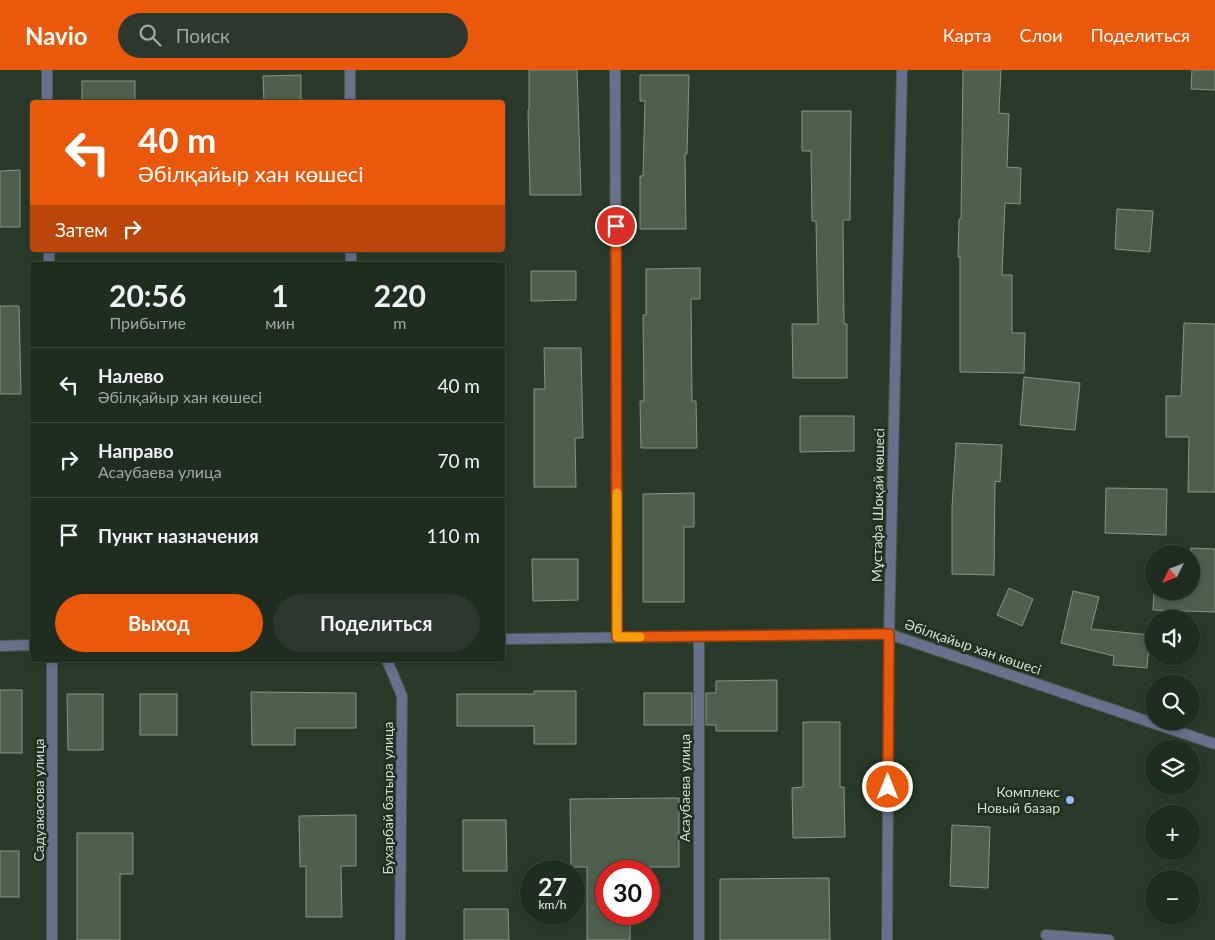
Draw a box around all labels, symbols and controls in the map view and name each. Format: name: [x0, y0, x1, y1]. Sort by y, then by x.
search box: [118, 13, 468, 58]
text: Navio: [25, 21, 88, 50]
icon: search: [136, 21, 164, 49]
text: Поиск: [176, 24, 230, 47]
text: Карта: [943, 24, 991, 46]
text: Слои: [1019, 24, 1063, 46]
text: Поделиться: [1091, 24, 1190, 46]
text: 40 m: [138, 118, 216, 160]
icon: left: [55, 120, 120, 185]
text: Әбілқайыр хан көшесі: [138, 160, 364, 187]
pin: [595, 205, 637, 247]
icon: arrive: [602, 212, 630, 240]
icon: right: [118, 215, 146, 243]
text: Затем: [55, 218, 108, 241]
text: 20:56: [109, 277, 186, 313]
text: 1: [271, 277, 289, 313]
text: 220: [374, 277, 426, 313]
text: Прибытие: [109, 313, 186, 332]
text: мин: [265, 313, 295, 332]
text: m: [393, 313, 406, 332]
text: Налево: [98, 364, 164, 387]
icon: left: [55, 371, 83, 399]
text: 40 m: [437, 374, 480, 397]
text: Әбілқайыр хан көшесі: [98, 387, 262, 406]
street label: Мұстафа Шоқай көшесі: [868, 428, 887, 582]
text: Направо: [98, 439, 174, 462]
icon: right: [55, 446, 83, 474]
text: 70 m: [437, 449, 480, 472]
text: Асаубаева улица: [98, 462, 222, 481]
icon: arrive: [55, 521, 83, 549]
text: Пункт назначения: [98, 524, 259, 547]
text: 110 m: [426, 524, 480, 547]
north arrow: [1145, 545, 1200, 600]
map controls: [1145, 545, 1200, 925]
button: Выход: [55, 594, 263, 652]
button: Поделиться: [273, 594, 480, 652]
button: sound: [1145, 610, 1200, 665]
street label: Әбілқайыр хан көшесі: [903, 615, 1044, 678]
button: search: [1145, 675, 1200, 730]
street label: Бухарбай батыра улица: [379, 722, 396, 874]
street label: Асаубаева улица: [676, 734, 693, 842]
street label: Садуакасова улица: [30, 738, 47, 862]
button: layers: [1145, 740, 1200, 795]
position arrow: [861, 760, 913, 812]
place label: Комплекс Новый базар: [977, 783, 1060, 816]
marker: Комплекс Новый базар: [1064, 794, 1076, 806]
button: +: [1145, 805, 1200, 860]
speed limit sign: 30: [595, 860, 660, 925]
button: −: [1145, 870, 1200, 925]
text: 27: [538, 871, 567, 901]
text: km/h: [538, 897, 567, 912]

